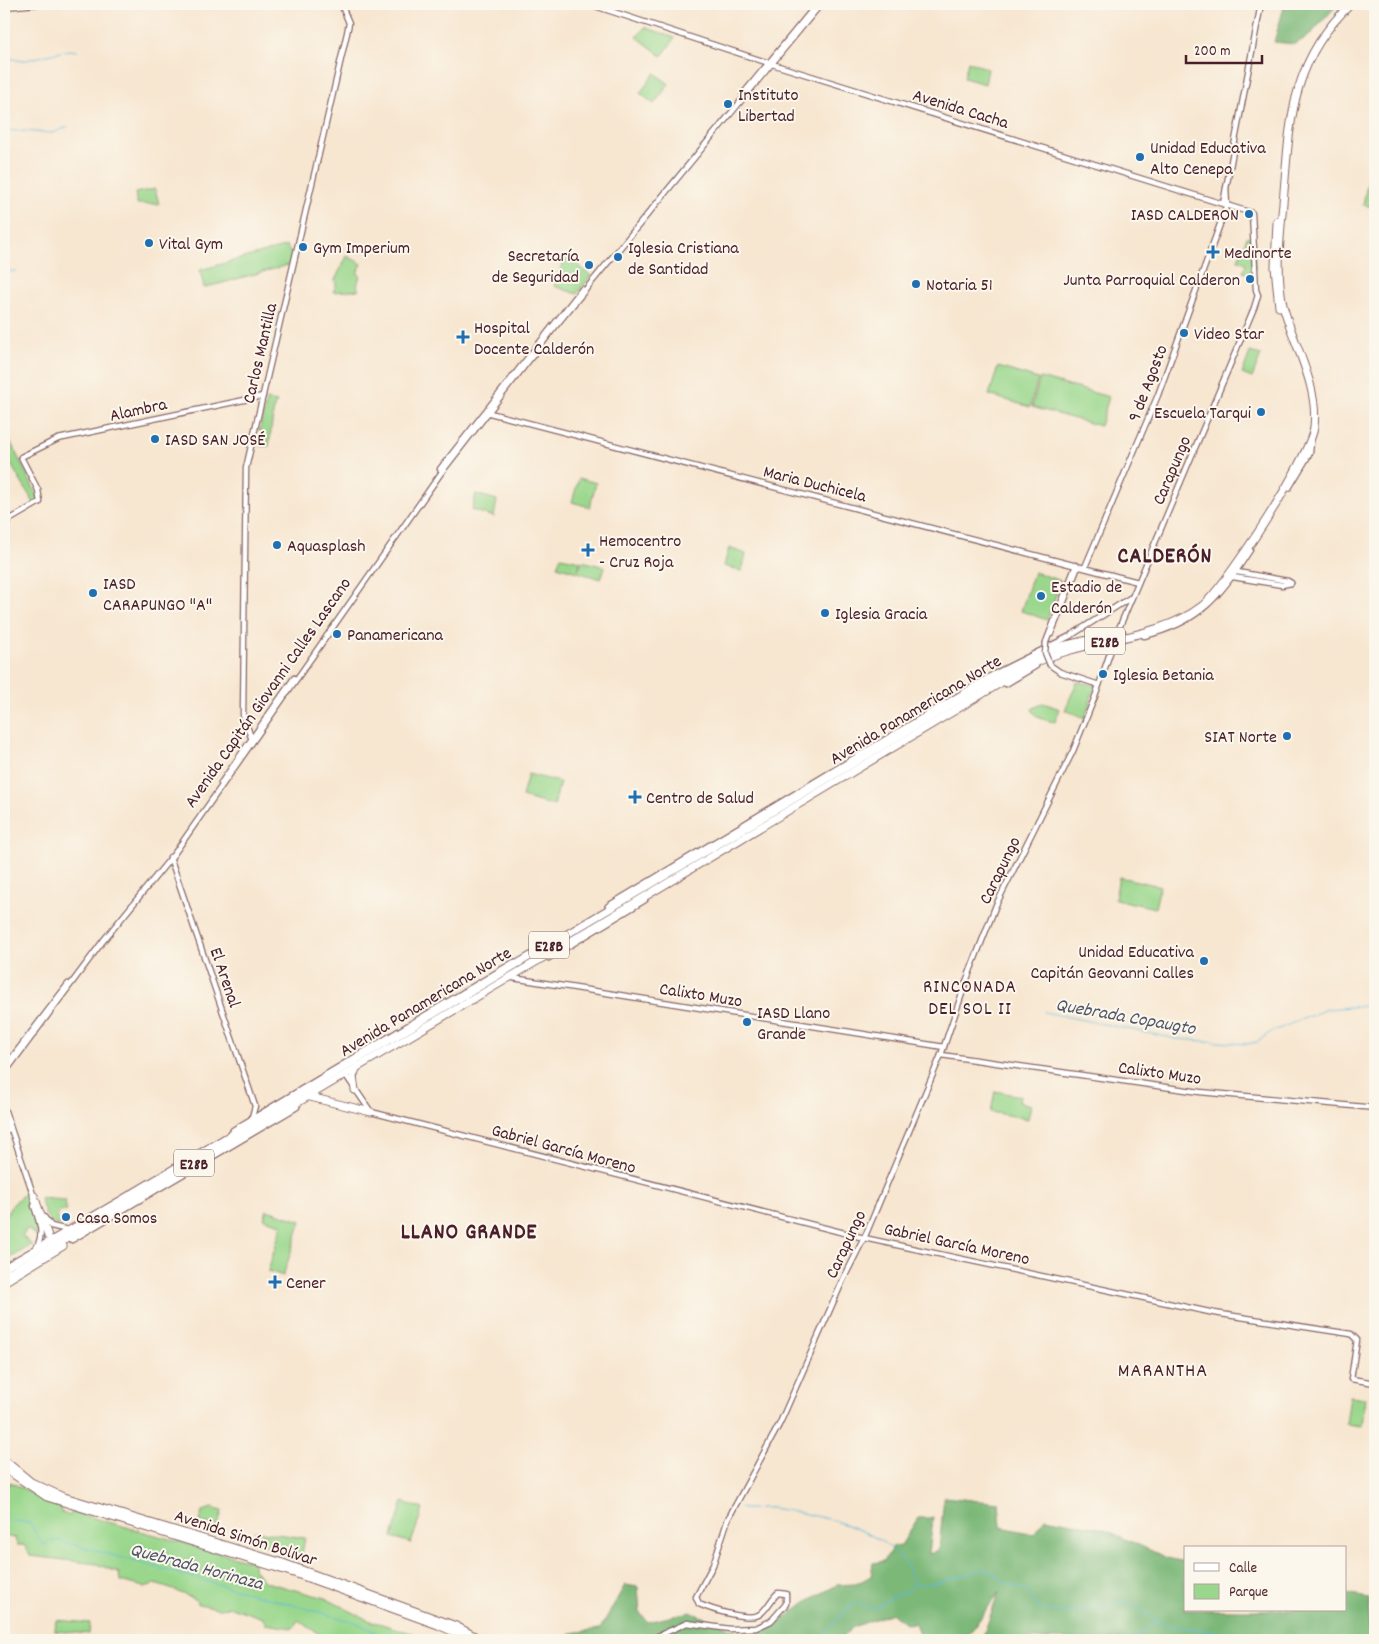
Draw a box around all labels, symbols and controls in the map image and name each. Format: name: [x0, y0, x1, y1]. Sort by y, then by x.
scale bar: [1186, 32, 1263, 64]
text: 200 m: [1194, 41, 1231, 63]
place label: Instituto Libertad: [738, 84, 798, 130]
street label: Avenida Cacha: [909, 84, 1012, 137]
marker: Instituto Libertad: [722, 98, 734, 110]
place label: Unidad Educativa Alto Cenepa: [1150, 137, 1266, 183]
marker: Unidad Educativa Alto Cenepa: [1134, 151, 1146, 163]
place label: IASD CALDERON: [1131, 204, 1239, 229]
marker: IASD CALDERON: [1243, 208, 1255, 220]
place label: Vital Gym: [159, 233, 223, 258]
marker: Vital Gym: [143, 237, 155, 249]
place label: Gym Imperium: [313, 237, 410, 262]
place label: Iglesia Cristiana de Santidad: [628, 237, 739, 283]
marker: Gym Imperium: [297, 241, 309, 253]
place label: Medinorte: [1224, 242, 1292, 267]
place label: Secretaría de Seguridad: [492, 245, 580, 291]
marker: Medinorte: [1206, 245, 1220, 259]
marker: Iglesia Cristiana de Santidad: [612, 251, 624, 263]
marker: Secretaría de Seguridad: [583, 259, 595, 271]
place label: Junta Parroquial Calderon: [1063, 269, 1240, 294]
marker: Junta Parroquial Calderon: [1244, 273, 1256, 285]
place label: Notaria 51: [926, 274, 993, 299]
marker: Notaria 51: [910, 278, 922, 290]
street label: Carlos Mantilla: [238, 300, 285, 406]
place label: Hospital Docente Calderón: [474, 317, 594, 363]
place label: Video Star: [1194, 323, 1264, 348]
marker: Video Star: [1178, 327, 1190, 339]
marker: Hospital Docente Calderón: [456, 330, 470, 344]
street label: 9 de Agosto: [1123, 342, 1175, 426]
street label: Alambra: [108, 393, 170, 430]
place label: Escuela Tarqui: [1154, 402, 1251, 427]
marker: Escuela Tarqui: [1255, 406, 1267, 418]
place label: IASD SAN JOSÉ: [165, 429, 266, 454]
marker: IASD SAN JOSÉ: [149, 433, 161, 445]
street label: Carapungo: [1148, 433, 1199, 509]
street label: Maria Duchicela: [760, 461, 869, 510]
place label: Hemocentro - Cruz Roja: [599, 530, 681, 576]
place label: Aquasplash: [287, 535, 365, 560]
marker: Aquasplash: [271, 539, 283, 551]
district label: CALDERÓN: [1118, 542, 1212, 573]
marker: Hemocentro - Cruz Roja: [581, 543, 595, 557]
place label: IASD CARAPUNGO "A": [103, 573, 212, 619]
street label: Avenida Capitán Giovanni Calles Lascano: [180, 573, 358, 814]
place label: Estadio de Calderón: [1051, 576, 1122, 622]
marker: IASD CARAPUNGO "A": [87, 587, 99, 599]
marker: Estadio de Calderón: [1035, 590, 1047, 602]
place label: Iglesia Gracia: [835, 603, 928, 628]
marker: Iglesia Gracia: [819, 607, 831, 619]
place label: Panamericana: [347, 624, 444, 649]
road number: E28B: [1085, 627, 1125, 654]
marker: Panamericana: [331, 628, 343, 640]
street label: Avenida Panamericana Norte: [826, 650, 1007, 772]
place label: Iglesia Betania: [1113, 664, 1214, 689]
marker: Iglesia Betania: [1097, 668, 1109, 680]
place label: SIAT Norte: [1204, 726, 1277, 751]
marker: SIAT Norte: [1281, 730, 1293, 742]
place label: Centro de Salud: [646, 787, 754, 812]
marker: Centro de Salud: [628, 790, 642, 804]
street label: Carapungo: [974, 833, 1028, 909]
road number: E28B: [529, 932, 569, 958]
place label: Unidad Educativa Capitán Geovanni Calles: [1031, 941, 1195, 987]
street label: Avenida Panamericana Norte: [336, 942, 517, 1064]
street label: El Arenal: [202, 944, 246, 1012]
marker: Unidad Educativa Capitán Geovanni Calles: [1198, 955, 1210, 967]
district label: RINCONADA DEL SOL II: [923, 975, 1017, 1024]
street label: Calixto Muzo: [657, 978, 744, 1015]
water label: Quebrada Copaugto: [1053, 993, 1199, 1044]
place label: IASD Llano Grande: [757, 1002, 830, 1048]
marker: IASD Llano Grande: [741, 1016, 753, 1028]
street label: Calixto Muzo: [1117, 1056, 1203, 1093]
street label: Gabriel García Moreno: [488, 1119, 638, 1182]
road number: E28B: [174, 1150, 214, 1176]
place label: Casa Somos: [76, 1207, 157, 1232]
street label: Carapungo: [821, 1207, 874, 1283]
marker: Casa Somos: [60, 1211, 72, 1223]
district label: LLANO GRANDE: [401, 1218, 537, 1249]
street label: Gabriel García Moreno: [881, 1218, 1032, 1273]
place label: Cener: [286, 1272, 326, 1297]
marker: Cener: [268, 1275, 282, 1289]
district label: MARANTHA: [1118, 1358, 1208, 1386]
street label: Avenida Simón Bolívar: [171, 1505, 320, 1574]
water label: Quebrada Horinaza: [127, 1538, 267, 1599]
legend: [1184, 1546, 1346, 1612]
text: Calle: [1229, 1558, 1258, 1580]
text: Parque: [1229, 1582, 1269, 1604]

